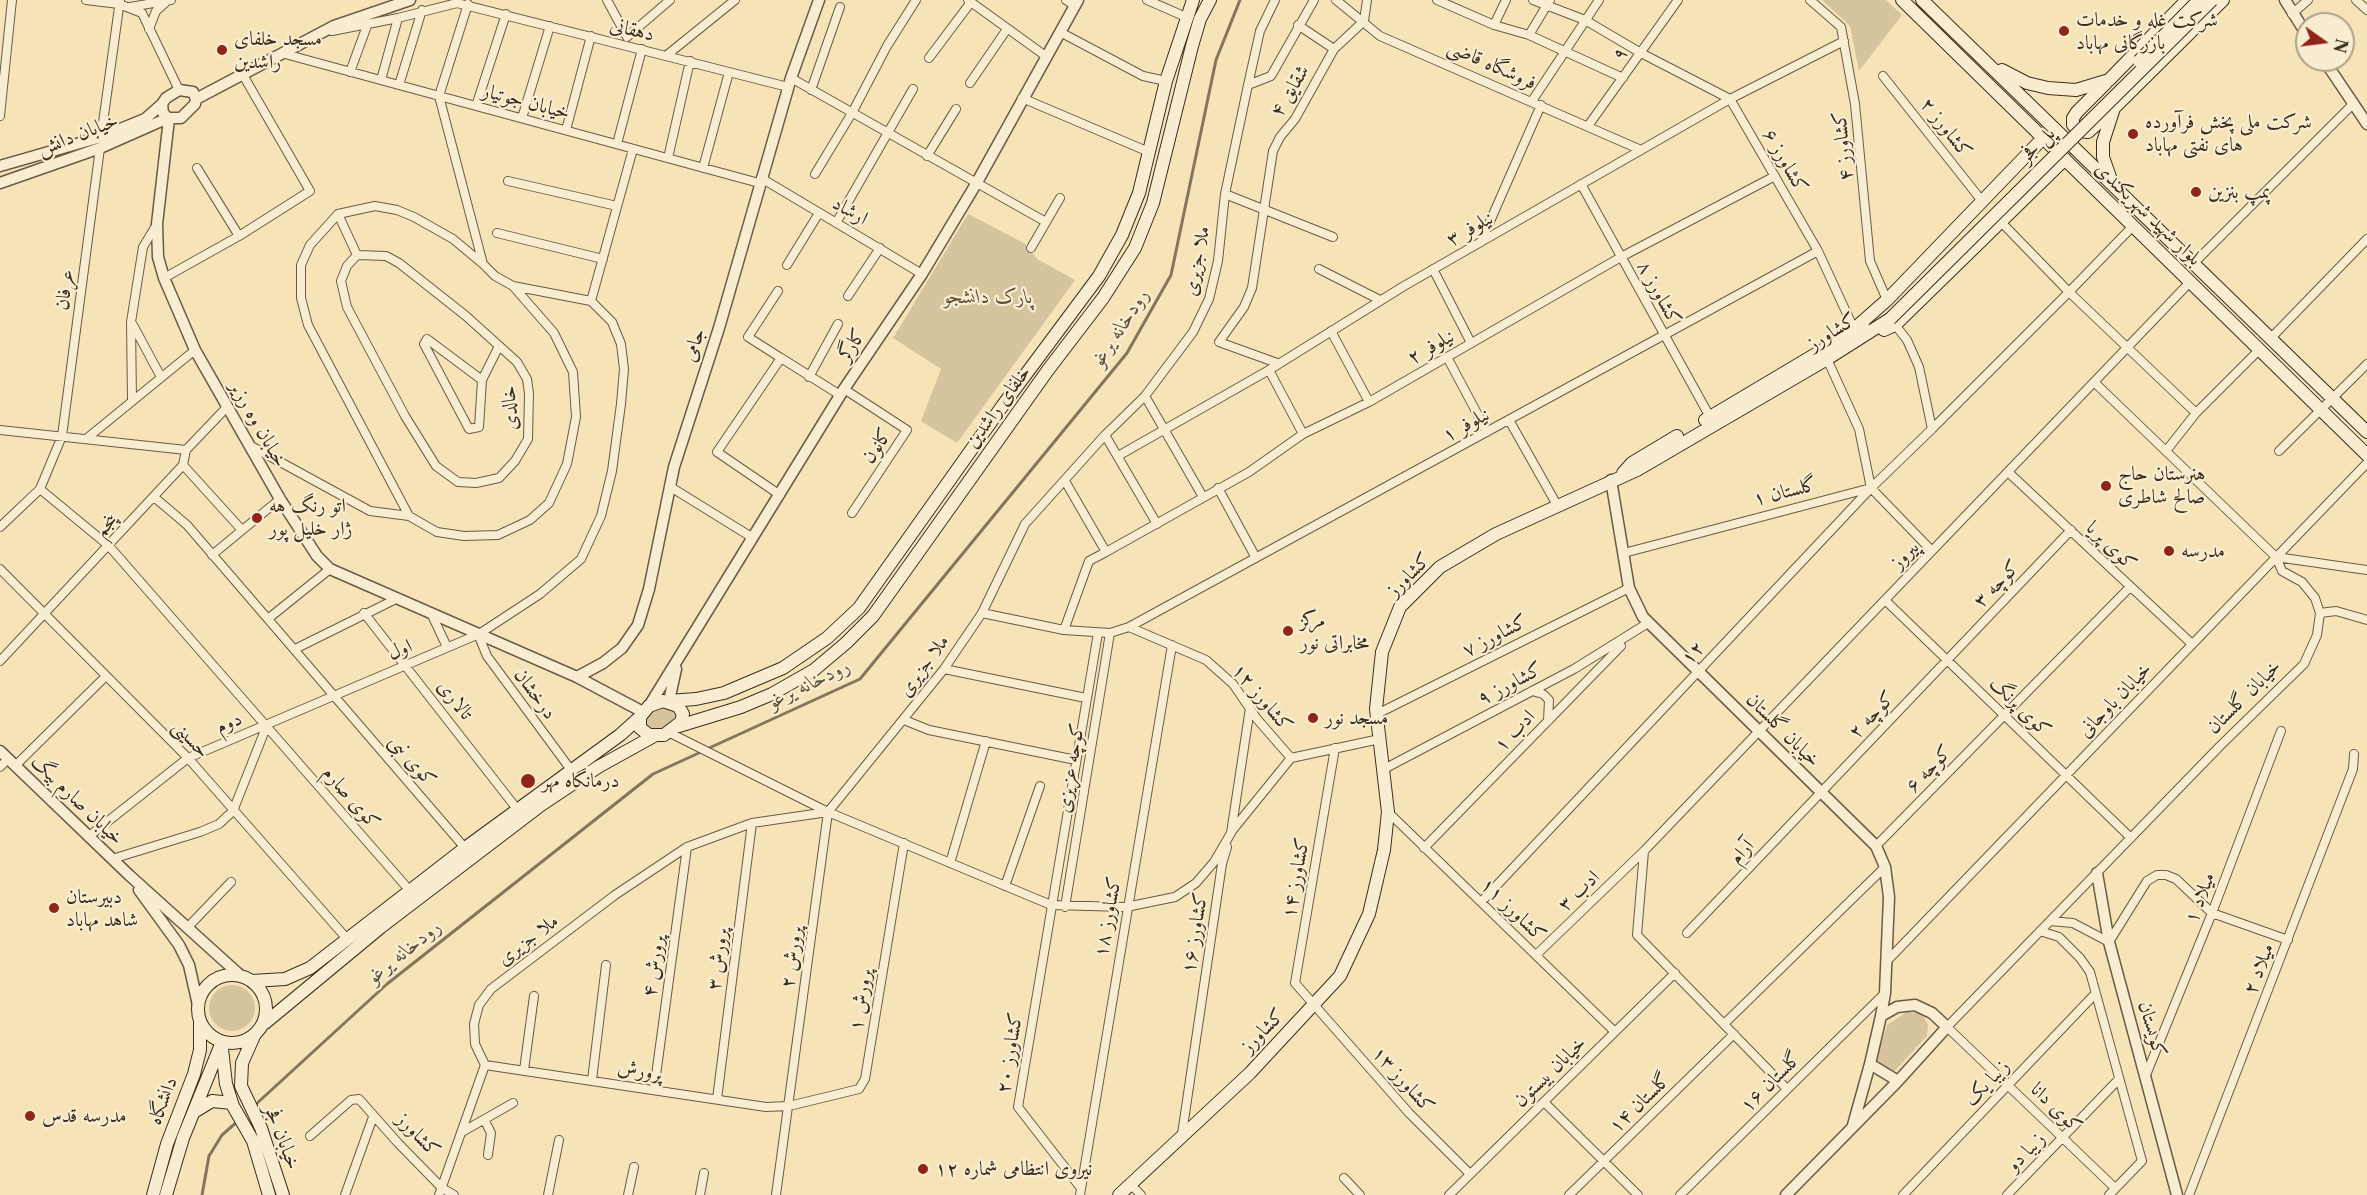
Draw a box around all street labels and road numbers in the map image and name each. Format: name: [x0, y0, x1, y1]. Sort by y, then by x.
street label: دهقانی: [607, 13, 657, 47]
street label: فروشگاه قاضی: [1444, 35, 1540, 95]
street label: ۹: [1607, 42, 1633, 66]
street label: شقایق ۴: [1265, 61, 1315, 121]
street label: خیابان جوتیار: [479, 79, 573, 125]
street label: کشاورز ۲: [1915, 93, 1977, 163]
street label: خیابان دانش: [34, 109, 122, 161]
street label: کشاورز ۴: [1827, 110, 1859, 182]
street label: پل فجر: [2014, 122, 2060, 168]
street label: کشاورز ۶: [1757, 125, 1813, 197]
street label: بلوار شهید شهریکندی: [2090, 157, 2206, 271]
street label: ارشاد: [828, 191, 872, 231]
street label: نیلوفر ۳: [1442, 206, 1498, 252]
street label: ملا جزیری: [1178, 224, 1216, 298]
street label: کشاورز ۸: [1632, 257, 1686, 329]
street label: عرفان: [50, 268, 80, 312]
street label: کشاورز: [1803, 308, 1861, 356]
street label: کارگر: [832, 324, 872, 366]
street label: نیلوفر ۲: [1403, 324, 1459, 370]
street label: جامی: [677, 325, 711, 365]
street label: خلفای راشدین: [960, 361, 1036, 453]
street label: خیابان وه رزیر: [224, 377, 292, 471]
street label: خالدی: [497, 385, 523, 431]
street label: نیلوفر ۱: [1438, 402, 1494, 448]
street label: کانون: [857, 424, 897, 468]
street label: گلستان ۱: [1751, 473, 1819, 511]
street label: پنجم: [89, 508, 123, 542]
street label: کوی پریا: [2081, 516, 2141, 576]
street label: پیروز: [1886, 536, 1924, 574]
street label: کشاورز: [1382, 548, 1436, 602]
street label: کوچه ۳: [1969, 555, 2025, 613]
street label: کشاورز ۷: [1458, 609, 1532, 663]
street label: ملا جزیری: [893, 630, 955, 702]
street label: اول: [384, 634, 416, 666]
street label: ۱۲: [1676, 636, 1710, 670]
street label: خیابان گلستان: [2202, 655, 2286, 739]
street label: کشاورز ۹: [1473, 657, 1547, 711]
street label: خیابان باوجانی: [2073, 657, 2157, 743]
street label: کشاورز ۱۲: [1227, 659, 1297, 737]
street label: درخشان: [508, 664, 562, 724]
street label: کوی پرنگ: [1984, 672, 2056, 742]
street label: تالاری: [432, 675, 478, 725]
street label: کوچه ۲: [1844, 686, 1900, 744]
street label: خیابان گلستان: [1741, 688, 1825, 772]
street label: ادب ۱: [1489, 705, 1541, 757]
street label: دوم: [212, 707, 246, 739]
street label: حسینی: [167, 715, 215, 763]
street label: کوچه عزیزی: [1052, 721, 1090, 815]
street label: کوی نبی: [383, 730, 441, 792]
street label: کوچه ۶: [1901, 740, 1957, 798]
street label: خیابان صارم بیگ: [26, 750, 128, 850]
street label: کوی صارم: [317, 761, 385, 835]
street label: آرام: [1724, 834, 1760, 870]
street label: کشاورز ۱۴: [1277, 836, 1315, 920]
street label: ادب ۳: [1553, 865, 1605, 917]
street label: میلاد ۱: [2179, 869, 2221, 927]
street label: کشاورز ۱۱: [1475, 873, 1551, 947]
street label: کشاورز ۱۸: [1089, 875, 1127, 959]
street label: کشاورز ۱۶: [1177, 891, 1213, 975]
street label: ملا جزیری: [492, 909, 564, 971]
street label: پرورش ۲: [776, 924, 808, 990]
street label: پرورش ۳: [702, 927, 734, 991]
street label: پرورش ۴: [638, 933, 670, 999]
street label: میلاد ۲: [2238, 940, 2280, 998]
street label: پرورش ۱: [844, 967, 878, 1033]
street label: کویستان: [2133, 998, 2171, 1060]
street label: کشاورز: [1236, 1004, 1290, 1058]
street label: کشاورز ۲۰: [992, 1011, 1028, 1095]
street label: خیابان بیستون: [1509, 1031, 1591, 1113]
street label: کشاورز ۱۳: [1367, 1042, 1439, 1118]
street label: گلستان ۱۶: [1735, 1046, 1807, 1118]
street label: پرورش: [616, 1055, 664, 1087]
street label: زیبا یک: [1959, 1055, 2015, 1111]
street label: گلستان ۱۴: [1604, 1068, 1676, 1138]
street label: دانشگاه: [143, 1074, 183, 1128]
street label: کوی دانا: [2025, 1078, 2087, 1138]
street label: خیابان فجر: [259, 1101, 305, 1173]
street label: کشاورز: [391, 1108, 445, 1162]
street label: زیبا دو: [2001, 1127, 2051, 1177]

